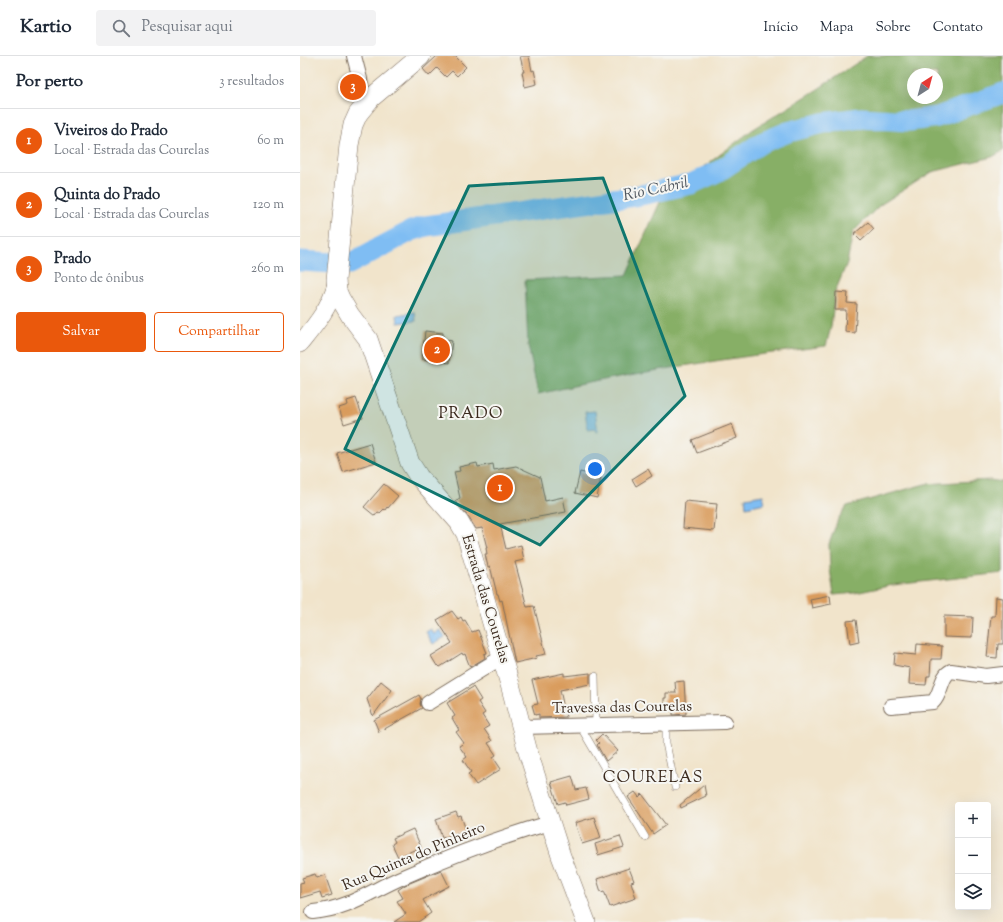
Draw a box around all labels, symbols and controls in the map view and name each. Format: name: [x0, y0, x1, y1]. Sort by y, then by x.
search box: [96, 10, 376, 46]
text: Kartio: [20, 14, 72, 41]
icon: search: [110, 17, 132, 39]
text: Pesquisar aqui: [142, 17, 233, 38]
text: Início: [763, 18, 798, 38]
text: Mapa: [820, 18, 853, 38]
text: Sobre: [875, 18, 911, 38]
text: Contato: [933, 18, 983, 38]
north arrow: [907, 68, 943, 104]
text: Por perto: [16, 70, 83, 94]
pin: 3: [340, 72, 366, 102]
text: 3 resultados: [219, 73, 284, 91]
text: Viveiros do Prado: [54, 121, 168, 142]
text: 1: [27, 132, 31, 150]
text: 60 m: [257, 132, 284, 150]
text: Local · Estrada das Courelas: [54, 142, 209, 160]
water label: Rio Cabril: [621, 172, 691, 208]
text: Quinta do Prado: [54, 185, 160, 206]
text: 2: [26, 196, 32, 214]
text: 120 m: [253, 196, 284, 214]
text: Local · Estrada das Courelas: [54, 206, 209, 224]
text: Prado: [54, 249, 91, 270]
text: 3: [26, 260, 32, 278]
text: 260 m: [251, 260, 284, 278]
text: Ponto de ônibus: [54, 270, 144, 288]
button: Salvar: [16, 312, 146, 352]
button: Compartilhar: [154, 312, 284, 352]
pin: 2: [424, 335, 450, 365]
district label: PRADO: [439, 403, 503, 426]
your location: [585, 459, 605, 479]
pin: 1: [487, 473, 513, 503]
street label: Estrada das Courelas: [455, 532, 515, 666]
street label: Travessa das Courelas: [552, 696, 692, 720]
district label: COURELAS: [603, 767, 703, 790]
map controls: [955, 802, 991, 910]
button: +: [955, 802, 991, 838]
street label: Rua Quinta do Pinheiro: [339, 817, 489, 897]
button: −: [955, 838, 991, 874]
button: layers: [955, 874, 991, 910]

